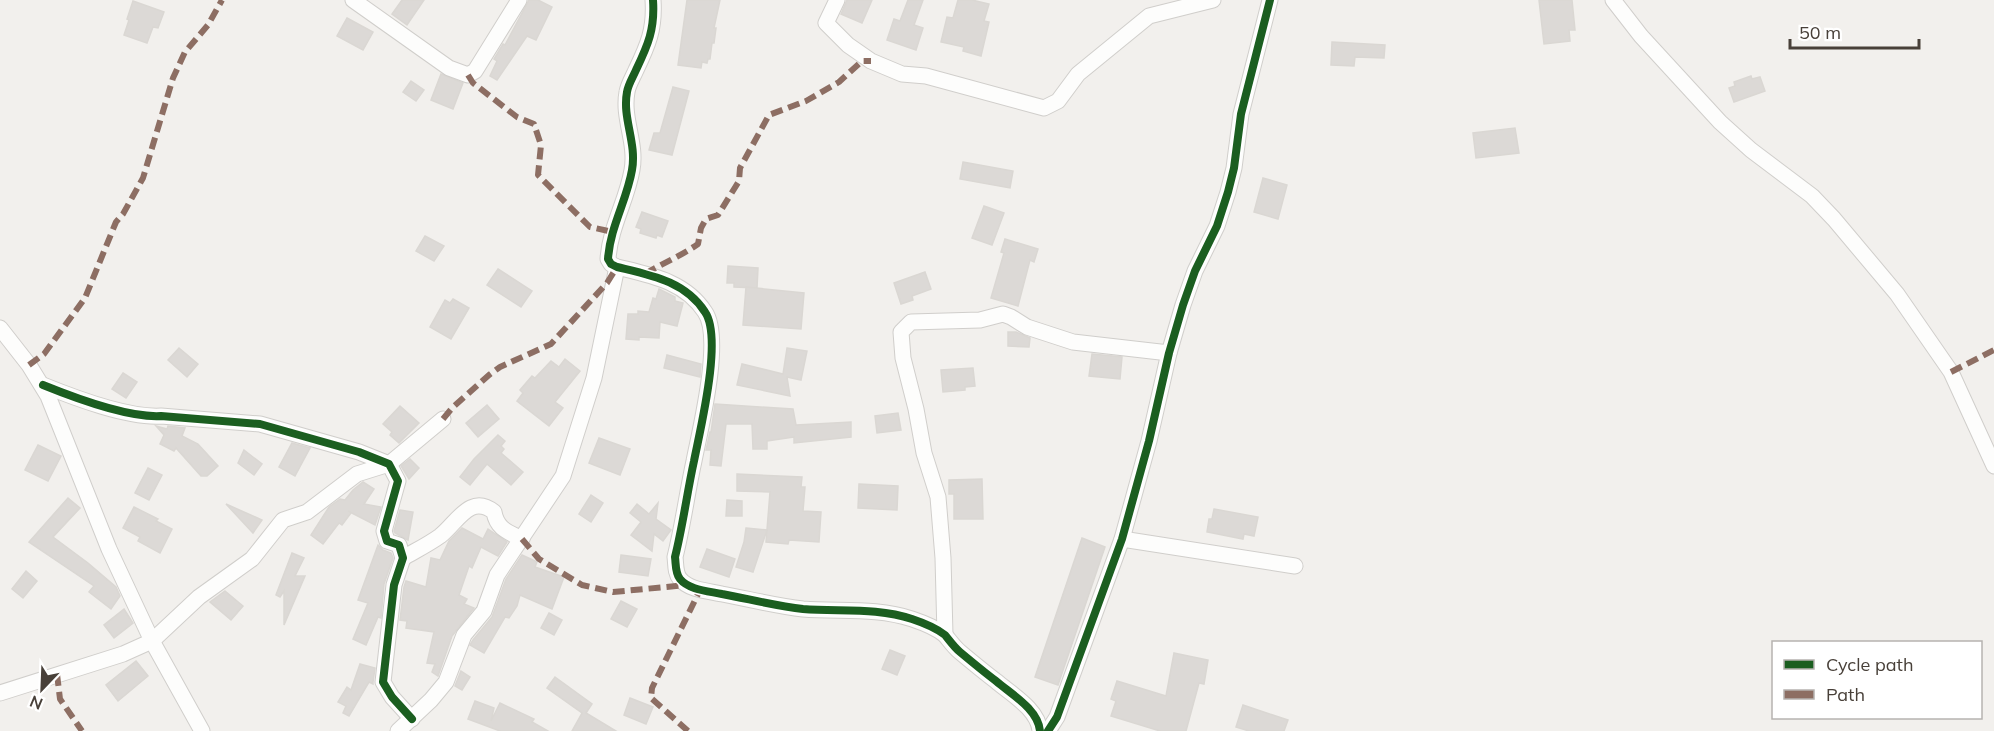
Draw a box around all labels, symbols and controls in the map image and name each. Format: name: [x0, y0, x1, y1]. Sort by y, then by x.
scale bar: [1790, 12, 1919, 50]
text: 50 m: [1799, 21, 1841, 44]
legend: [1772, 641, 1982, 719]
text: Cycle path: [1826, 653, 1913, 676]
north arrow: [12, 659, 72, 719]
text: Path: [1826, 683, 1865, 706]
text: N: [27, 691, 46, 714]

